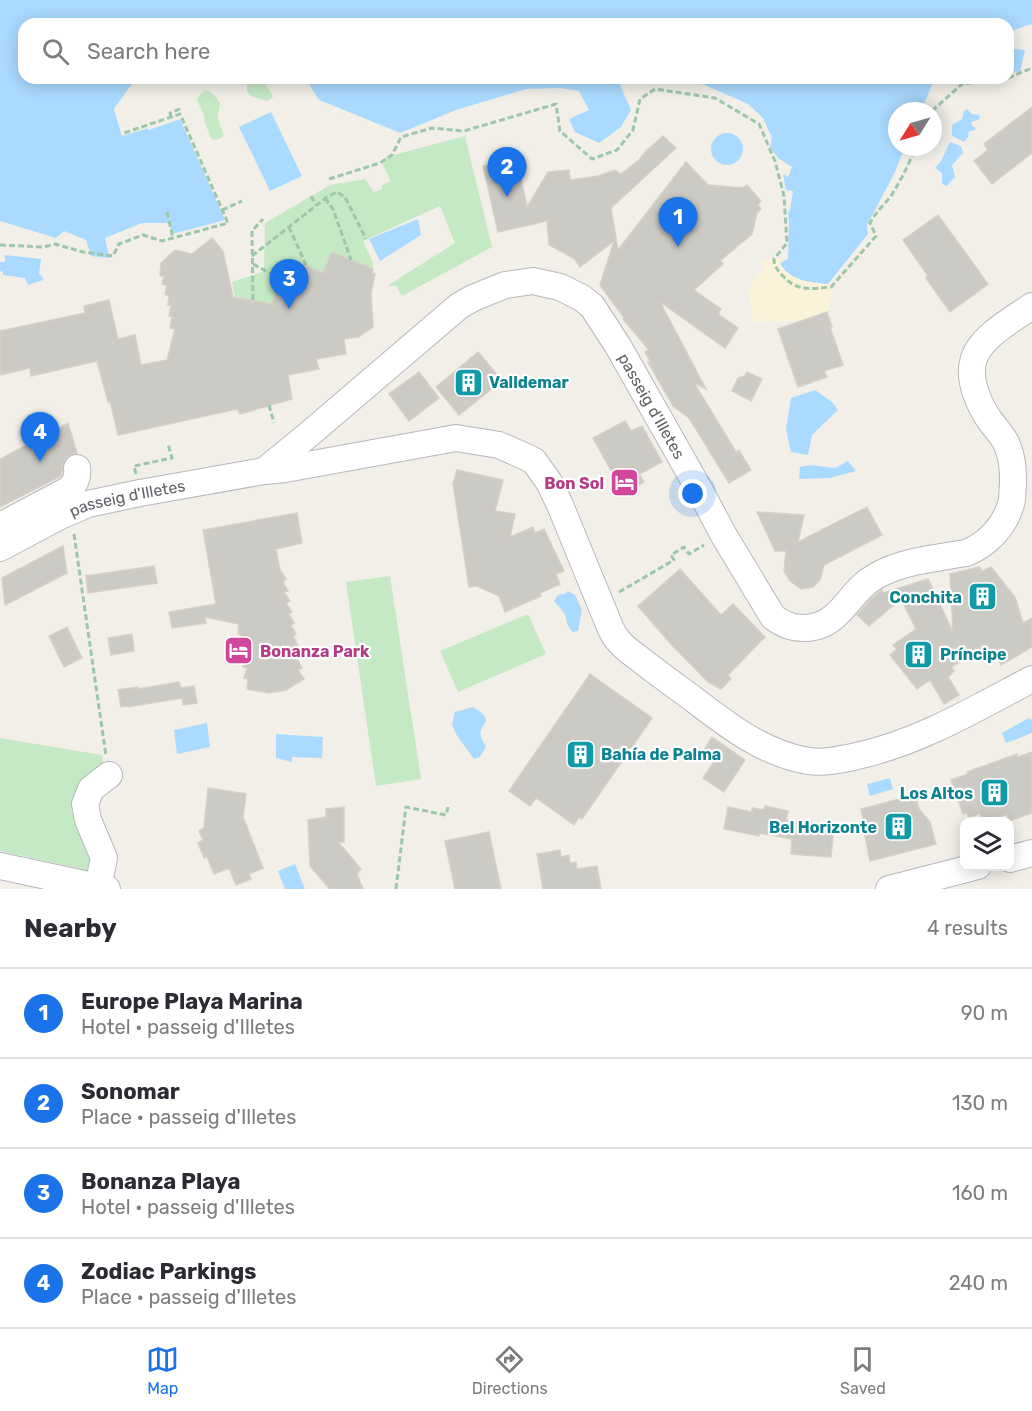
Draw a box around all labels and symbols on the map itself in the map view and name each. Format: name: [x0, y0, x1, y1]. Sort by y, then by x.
north arrow: [888, 102, 942, 156]
pin: 2: [488, 148, 526, 197]
pin: 1: [658, 198, 698, 247]
pin: 3: [270, 260, 308, 309]
street label: passeig d'Illetes: [614, 350, 689, 462]
building icon: Valldemar: [452, 366, 484, 398]
place label: Valldemar: [489, 373, 569, 392]
pin: 4: [20, 412, 60, 462]
hotel icon: Bon Sol: [609, 467, 641, 499]
place label: Bon Sol: [544, 474, 604, 493]
street label: passeig d'Illetes: [66, 476, 187, 521]
your location: [678, 479, 707, 508]
building icon: Conchita: [967, 581, 999, 613]
place label: Conchita: [889, 588, 962, 607]
hotel icon: Bonanza Park: [223, 635, 255, 667]
building icon: Príncipe: [903, 638, 935, 670]
place label: Bonanza Park: [260, 642, 370, 661]
place label: Príncipe: [940, 645, 1007, 664]
building icon: Bahía de Palma: [564, 738, 596, 770]
place label: Bahía de Palma: [601, 745, 721, 764]
building icon: Los Altos: [978, 777, 1010, 809]
place label: Los Altos: [900, 784, 973, 803]
building icon: Bel Horizonte: [882, 811, 914, 843]
place label: Bel Horizonte: [769, 818, 877, 837]

